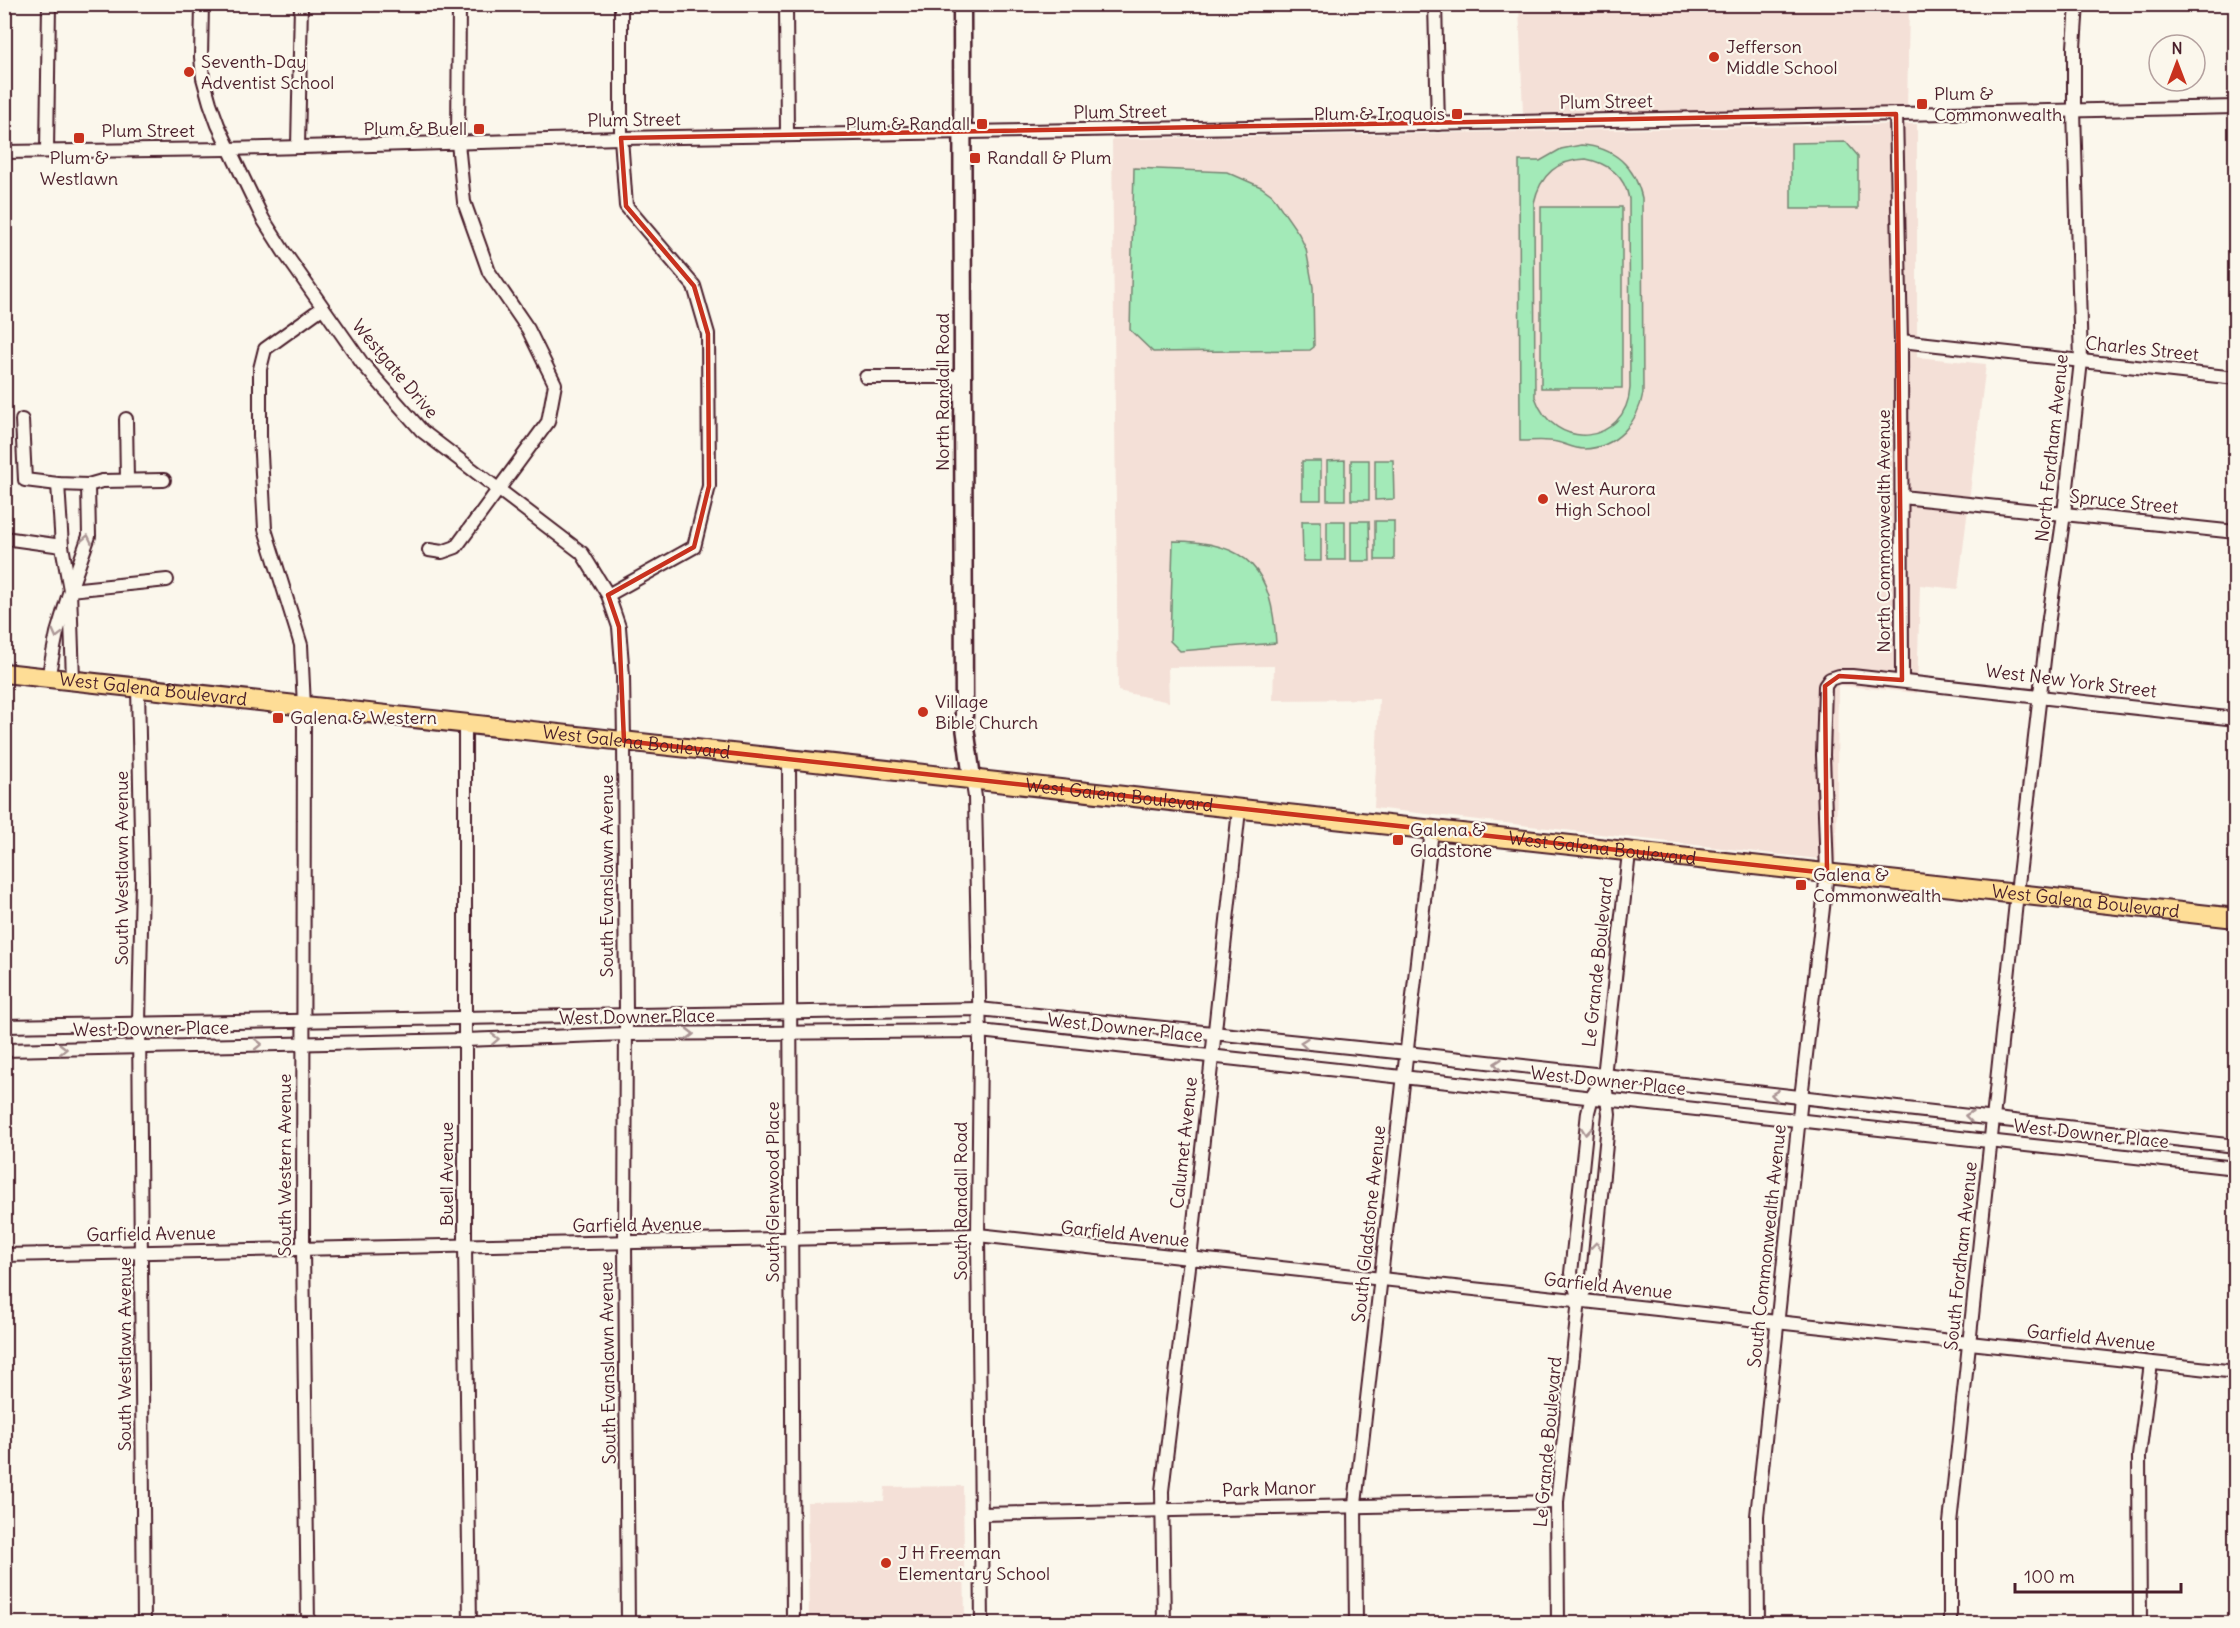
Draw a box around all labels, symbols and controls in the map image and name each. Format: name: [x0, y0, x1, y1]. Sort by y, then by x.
north arrow: [2147, 33, 2207, 93]
place label: Jefferson Middle School: [1726, 35, 1838, 79]
text: N: [2171, 38, 2183, 58]
place label: Seventh-Day Adventist School: [201, 50, 334, 94]
marker: Jefferson Middle School: [1707, 50, 1721, 64]
marker: Seventh-Day Adventist School: [182, 65, 196, 79]
place label: Plum & Commonwealth: [1934, 82, 2062, 126]
street label: Plum Street: [1559, 89, 1653, 114]
marker: Plum & Commonwealth: [1915, 97, 1929, 111]
street label: Plum Street: [1073, 99, 1167, 124]
place label: Plum & Iroquois: [1314, 102, 1445, 125]
street label: Plum Street: [587, 107, 681, 132]
marker: Plum & Iroquois: [1450, 107, 1464, 121]
place label: Plum & Randall: [846, 112, 970, 135]
place label: Plum & Buell: [364, 117, 467, 140]
marker: Plum & Randall: [975, 117, 989, 131]
street label: Plum Street: [101, 119, 195, 142]
marker: Plum & Buell: [472, 122, 486, 136]
marker: Plum & Westlawn: [72, 131, 86, 145]
place label: Plum & Westlawn: [40, 146, 118, 190]
place label: Randall & Plum: [987, 146, 1112, 169]
marker: Randall & Plum: [968, 151, 982, 165]
street label: North Randall Road: [931, 313, 954, 471]
street label: Westgate Drive: [347, 314, 444, 423]
street label: Charles Street: [2084, 331, 2200, 366]
street label: North Fordham Avenue: [2030, 353, 2073, 543]
street label: North Commonwealth Avenue: [1872, 409, 1895, 653]
place label: West Aurora High School: [1555, 477, 1656, 521]
street label: Spruce Street: [2069, 484, 2179, 519]
marker: West Aurora High School: [1536, 492, 1550, 506]
one-way arrow: [79, 534, 92, 544]
one-way arrow: [52, 628, 65, 638]
street label: West New York Street: [1984, 659, 2158, 702]
street label: West Galena Boulevard: [58, 667, 249, 711]
place label: Village Bible Church: [935, 690, 1038, 734]
marker: Village Bible Church: [916, 705, 930, 719]
place label: Galena & Western: [290, 706, 437, 729]
marker: Galena & Western: [271, 711, 285, 725]
street label: West Galena Boulevard: [541, 720, 732, 764]
street label: South Westlawn Avenue: [110, 771, 133, 965]
street label: West Galena Boulevard: [1024, 773, 1215, 817]
street label: South Evanslawn Avenue: [595, 775, 618, 977]
place label: Galena & Gladstone: [1410, 818, 1492, 862]
street label: West Galena Boulevard: [1507, 826, 1698, 870]
marker: Galena & Gladstone: [1391, 833, 1405, 847]
place label: Galena & Commonwealth: [1813, 863, 1941, 907]
street label: Le Grande Boulevard: [1577, 875, 1618, 1048]
marker: Galena & Commonwealth: [1794, 878, 1808, 892]
street label: West Galena Boulevard: [1990, 879, 2181, 923]
street label: West Downer Place: [559, 1004, 715, 1029]
street label: West Downer Place: [1046, 1008, 1204, 1047]
street label: West Downer Place: [73, 1016, 229, 1041]
one-way arrow: [685, 1028, 694, 1040]
one-way arrow: [490, 1033, 499, 1045]
one-way arrow: [1299, 1037, 1308, 1050]
one-way arrow: [253, 1038, 262, 1051]
one-way arrow: [58, 1042, 67, 1055]
one-way arrow: [1493, 1058, 1502, 1071]
street label: West Downer Place: [1529, 1061, 1687, 1100]
street label: South Western Avenue: [273, 1074, 296, 1256]
street label: Calumet Avenue: [1165, 1076, 1202, 1210]
one-way arrow: [1770, 1090, 1779, 1102]
street label: South Glenwood Place: [761, 1101, 784, 1283]
one-way arrow: [1964, 1110, 1973, 1123]
street label: West Downer Place: [2012, 1114, 2170, 1153]
street label: South Randall Road: [949, 1121, 972, 1280]
street label: Buell Avenue: [435, 1122, 458, 1226]
street label: South Commonwealth Avenue: [1742, 1123, 1791, 1369]
street label: South Gladstone Avenue: [1347, 1124, 1390, 1324]
one-way arrow: [1580, 1126, 1593, 1135]
street label: South Fordham Avenue: [1939, 1160, 1982, 1351]
street label: Garfield Avenue: [572, 1212, 702, 1237]
street label: Garfield Avenue: [1059, 1215, 1191, 1252]
street label: Garfield Avenue: [86, 1221, 216, 1246]
one-way arrow: [1589, 1241, 1602, 1250]
street label: South Westlawn Avenue: [113, 1257, 136, 1451]
street label: South Evanslawn Avenue: [594, 1261, 621, 1465]
street label: Garfield Avenue: [1542, 1267, 1674, 1304]
street label: Garfield Avenue: [2025, 1319, 2157, 1356]
street label: Le Grande Boulevard: [1529, 1355, 1566, 1528]
street label: Park Manor: [1222, 1475, 1317, 1502]
place label: J H Freeman Elementary School: [898, 1541, 1050, 1585]
marker: J H Freeman Elementary School: [879, 1556, 893, 1570]
scale bar: [2015, 1556, 2182, 1594]
text: 100 m: [2024, 1565, 2075, 1588]

